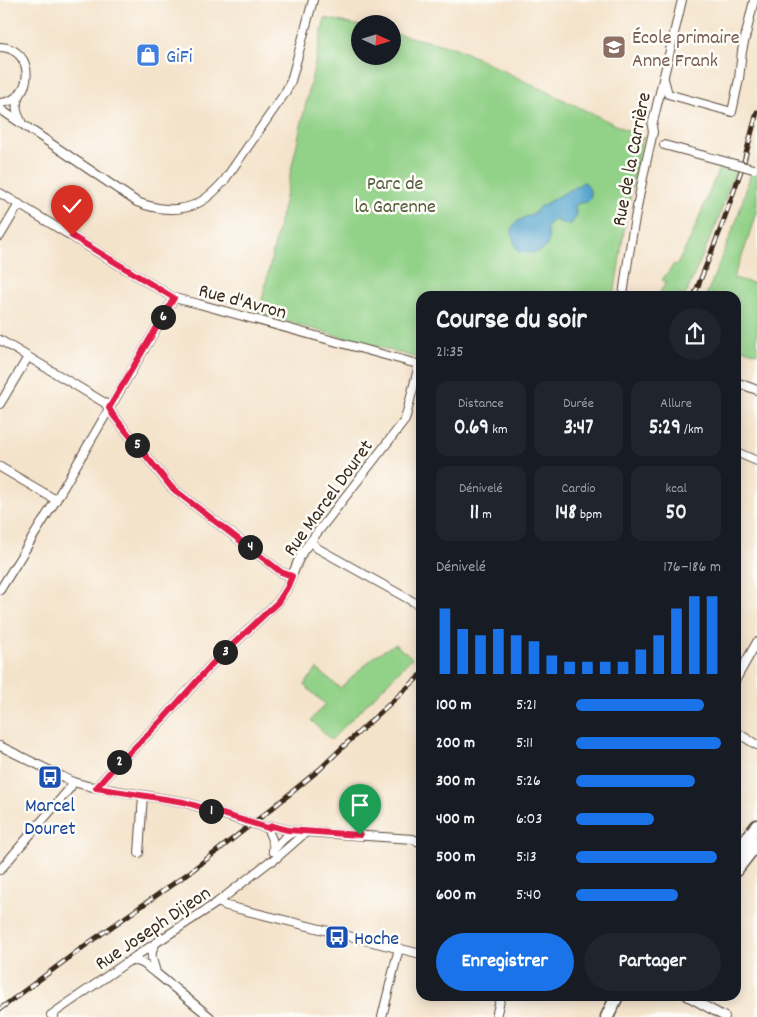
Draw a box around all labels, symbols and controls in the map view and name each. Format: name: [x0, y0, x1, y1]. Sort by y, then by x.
north arrow: [351, 15, 401, 65]
map controls: [351, 15, 401, 65]
place label: École primaire Anne Frank: [632, 25, 740, 76]
school or university icon: École primaire Anne Frank: [601, 34, 627, 60]
shop icon: GiFi: [135, 42, 161, 68]
place label: GiFi: [166, 44, 193, 72]
street label: Rue de la Carrière: [606, 90, 660, 229]
park label: Parc de la Garenne: [354, 171, 436, 222]
pin: [51, 185, 93, 236]
icon: check: [58, 192, 86, 220]
street label: Rue d'Avron: [195, 278, 289, 328]
text: Course du soir: [436, 302, 587, 342]
pin: 6: [150, 304, 176, 330]
text: 6: [160, 307, 167, 327]
button: share: [669, 308, 721, 360]
text: 21:35: [436, 341, 464, 364]
text: Distance: [458, 394, 504, 414]
text: Durée: [563, 394, 594, 414]
text: Allure: [660, 394, 692, 414]
text: 0.69: [454, 414, 489, 444]
text: 3:47: [564, 414, 593, 444]
text: 5:29: [649, 414, 681, 444]
text: km: [489, 420, 508, 440]
text: /km: [681, 420, 703, 440]
pin: 5: [124, 432, 150, 458]
text: 5: [134, 435, 141, 455]
street label: Rue Marcel Douret: [278, 435, 381, 563]
text: Dénivelé: [459, 479, 503, 499]
text: Cardio: [561, 479, 596, 499]
text: kcal: [666, 479, 687, 499]
text: 11: [470, 499, 479, 529]
text: 148: [555, 499, 577, 529]
text: 50: [666, 499, 687, 529]
text: m: [479, 505, 492, 525]
text: bpm: [577, 505, 602, 525]
pin: 4: [238, 534, 262, 560]
text: 4: [248, 537, 253, 557]
text: Dénivelé: [436, 556, 486, 579]
text: 176–186 m: [663, 556, 721, 579]
pin: 3: [212, 640, 238, 664]
text: 3: [222, 642, 229, 662]
text: 100 m: [436, 694, 472, 717]
text: 5:21: [516, 694, 537, 717]
text: 200 m: [436, 732, 475, 755]
text: 5:11: [516, 732, 533, 755]
pin: 2: [106, 750, 132, 774]
text: 2: [116, 752, 123, 772]
bus stop icon: Marcel Douret: [37, 764, 63, 790]
text: 300 m: [436, 770, 475, 793]
text: 5:26: [516, 770, 541, 793]
pin: [339, 784, 381, 835]
icon: arrive: [346, 791, 374, 819]
place label: Marcel Douret: [24, 793, 76, 844]
pin: 1: [198, 798, 224, 824]
text: 1: [210, 801, 213, 821]
text: 400 m: [436, 808, 475, 831]
text: 6:03: [516, 808, 542, 831]
text: 500 m: [436, 846, 476, 869]
text: 5:13: [516, 846, 537, 869]
street label: Rue Joseph Dijeon: [90, 880, 217, 979]
text: 600 m: [436, 884, 476, 907]
text: 5:40: [516, 884, 541, 907]
bus stop icon: Hoche: [324, 924, 350, 950]
place label: Hoche: [354, 926, 399, 954]
button: Enregistrer: [436, 933, 574, 991]
button: Partager: [584, 933, 721, 991]

